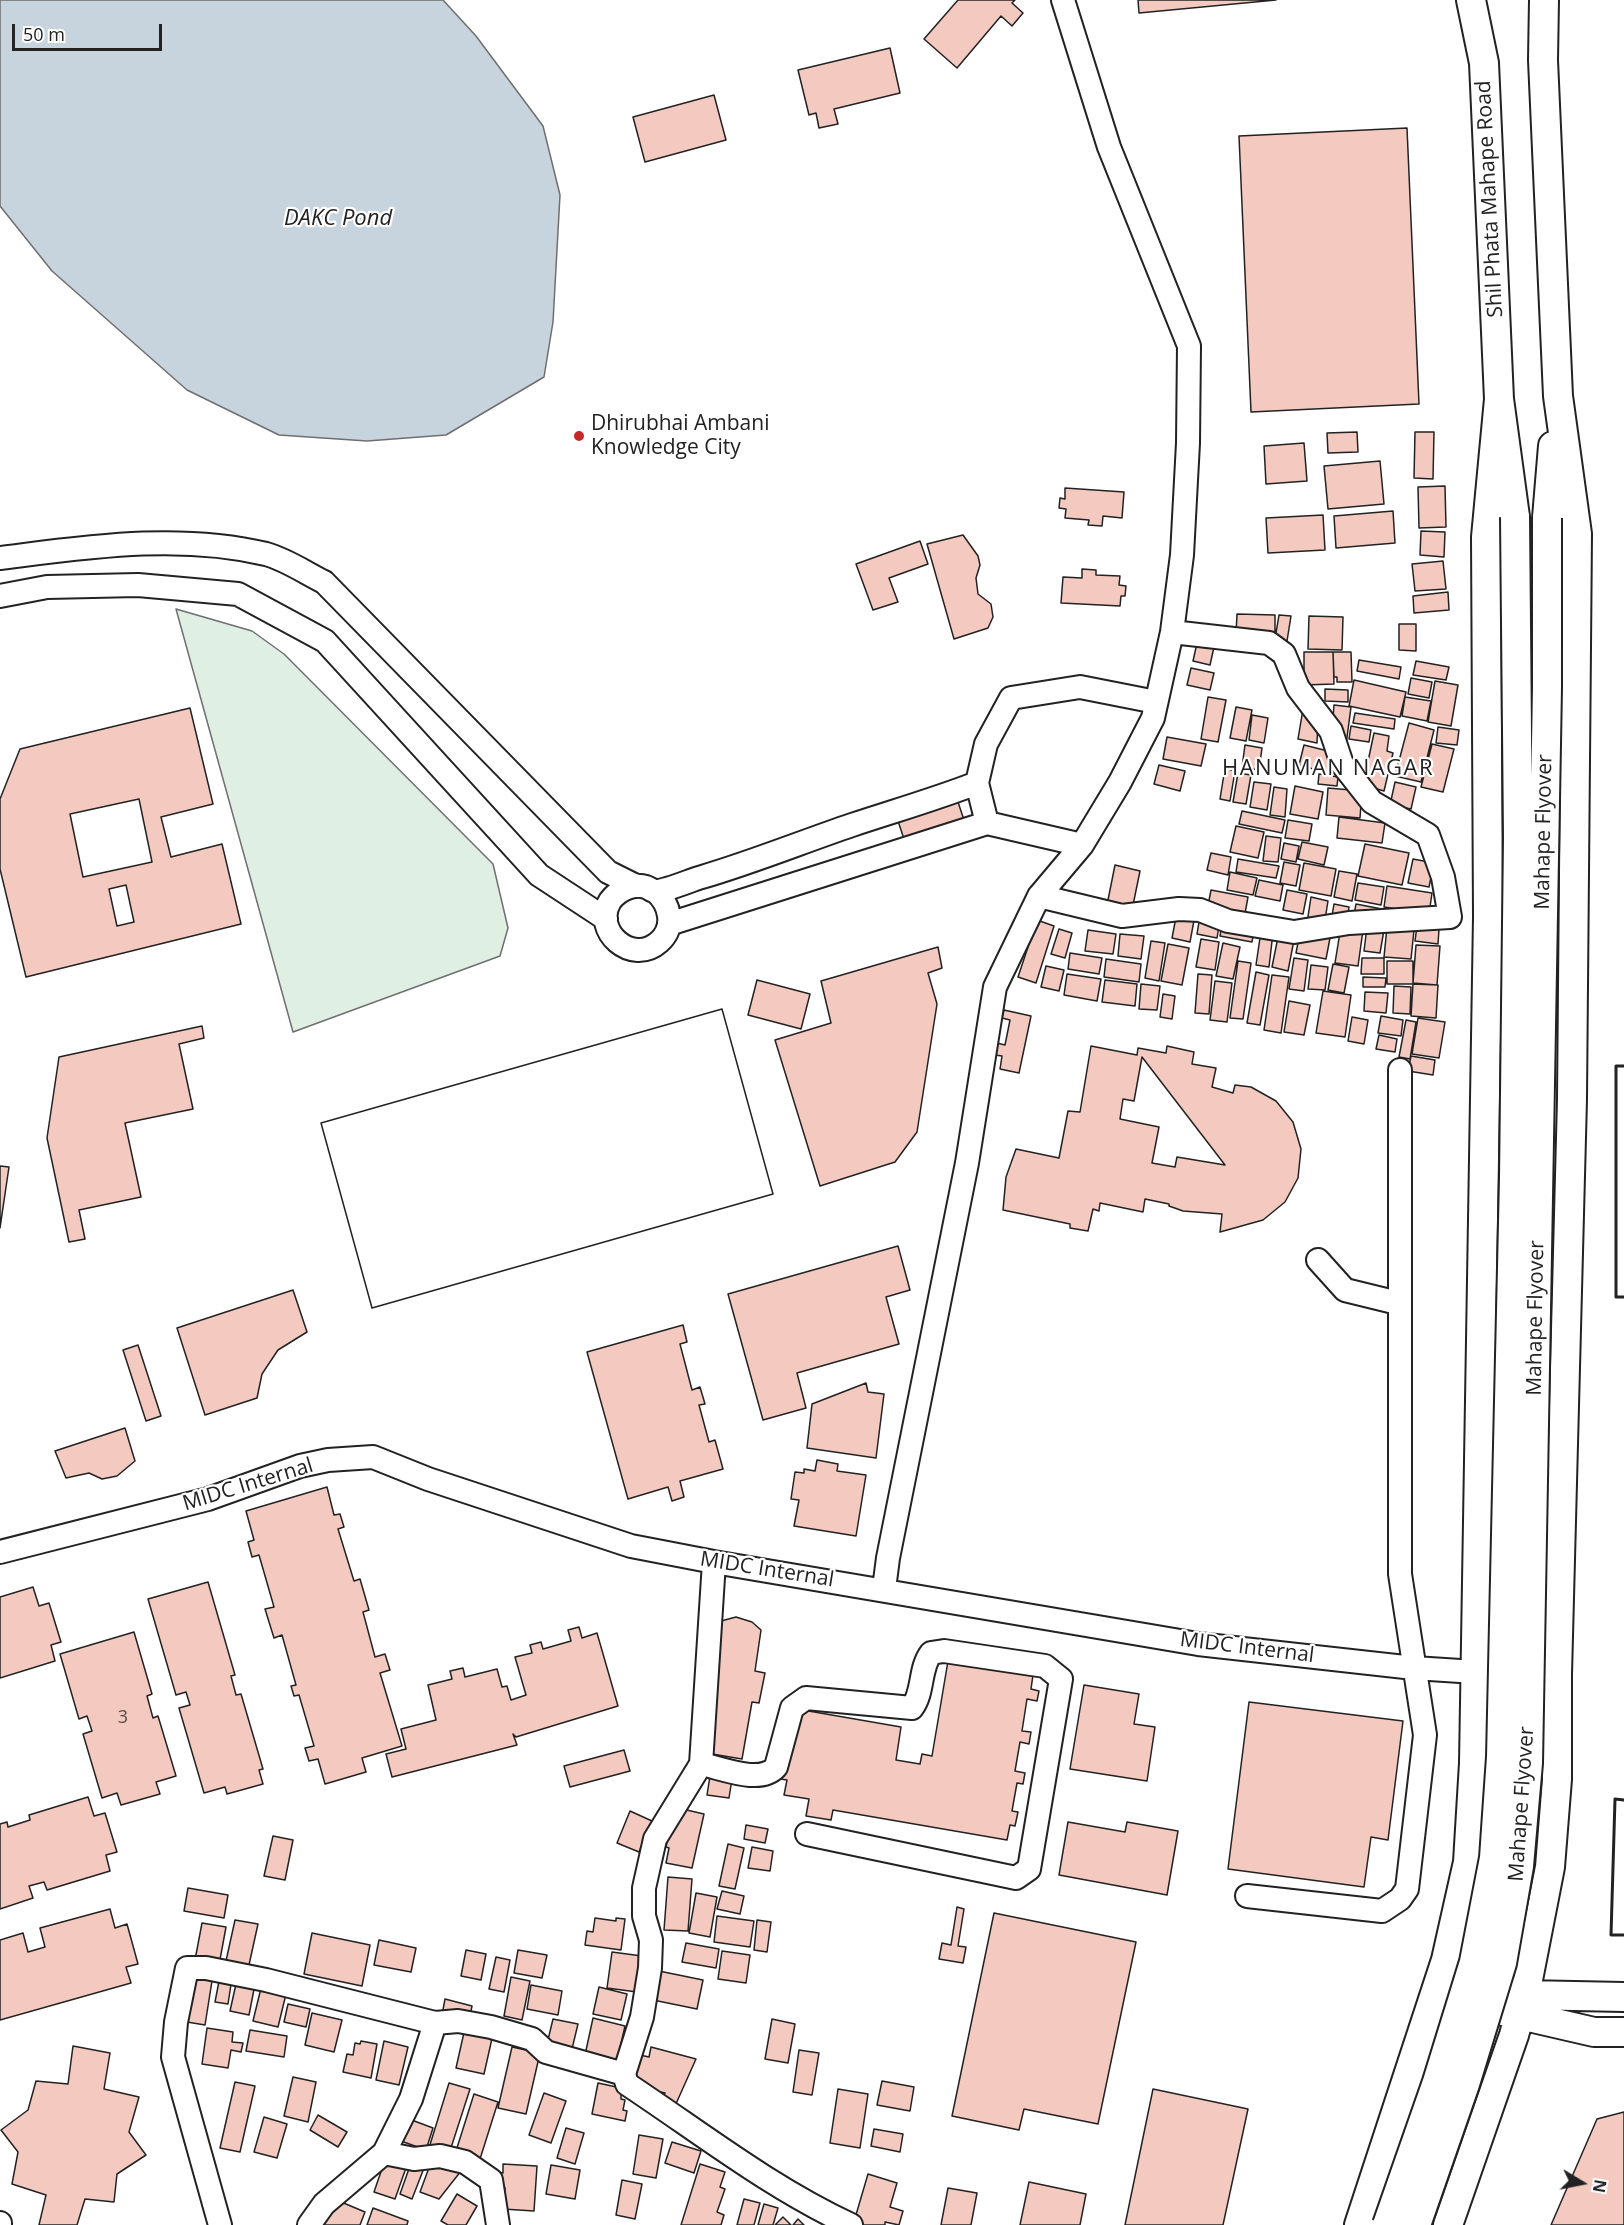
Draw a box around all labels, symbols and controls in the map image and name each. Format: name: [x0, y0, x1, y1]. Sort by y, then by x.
scale bar: [15, 12, 165, 50]
text: 50 m: [23, 22, 65, 46]
street label: Shil Phata Mahape Road: [1471, 80, 1509, 318]
water label: DAKC Pond: [284, 206, 392, 232]
place label: Dhirubhai Ambani Knowledge City: [591, 411, 769, 461]
marker: Dhirubhai Ambani Knowledge City: [572, 429, 586, 443]
street label: Mahape Flyover: [1530, 754, 1558, 910]
district label: HANUMAN NAGAR: [1222, 756, 1434, 782]
street label: Mahape Flyover: [1522, 1240, 1550, 1396]
street label: MIDC Internal: [180, 1453, 316, 1517]
street label: MIDC Internal: [698, 1547, 836, 1593]
street label: MIDC Internal: [1178, 1627, 1316, 1669]
house number: 3: [118, 1707, 128, 1729]
street label: Mahape Flyover: [1504, 1726, 1540, 1882]
north arrow: [1552, 2153, 1612, 2213]
text: N: [1588, 2178, 1612, 2194]

